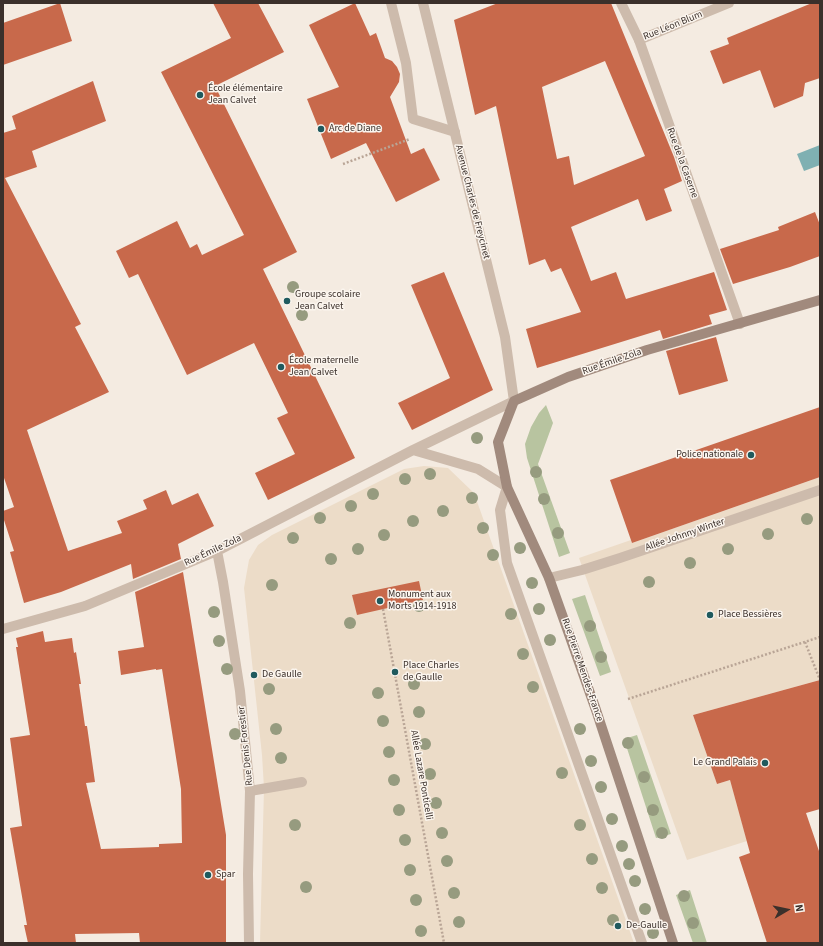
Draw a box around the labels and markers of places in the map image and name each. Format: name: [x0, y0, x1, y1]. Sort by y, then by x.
place label: École élémentaire Jean Calvet: [208, 83, 283, 106]
marker: École élémentaire Jean Calvet: [195, 90, 205, 100]
place label: Arc de Diane: [329, 123, 381, 135]
marker: Arc de Diane: [316, 124, 326, 134]
place label: Groupe scolaire Jean Calvet: [295, 289, 360, 312]
marker: Groupe scolaire Jean Calvet: [282, 296, 292, 306]
place label: École maternelle Jean Calvet: [289, 355, 359, 378]
marker: École maternelle Jean Calvet: [276, 362, 286, 372]
place label: Police nationale: [676, 449, 743, 461]
marker: Police nationale: [746, 450, 756, 460]
place label: Monument aux Morts 1914-1918: [388, 589, 456, 612]
marker: Monument aux Morts 1914-1918: [375, 596, 385, 606]
place label: Place Bessières: [718, 609, 782, 621]
marker: Place Bessières: [705, 610, 715, 620]
place label: Place Charles de Gaulle: [403, 660, 459, 684]
marker: Place Charles de Gaulle: [390, 667, 400, 677]
place label: De Gaulle: [262, 669, 302, 681]
marker: De Gaulle: [249, 670, 259, 680]
place label: Le Grand Palais: [693, 757, 757, 769]
marker: Le Grand Palais: [760, 758, 770, 768]
place label: Spar: [216, 869, 235, 881]
marker: Spar: [203, 870, 213, 880]
place label: De-Gaulle: [626, 920, 667, 932]
marker: De-Gaulle: [613, 921, 623, 931]

